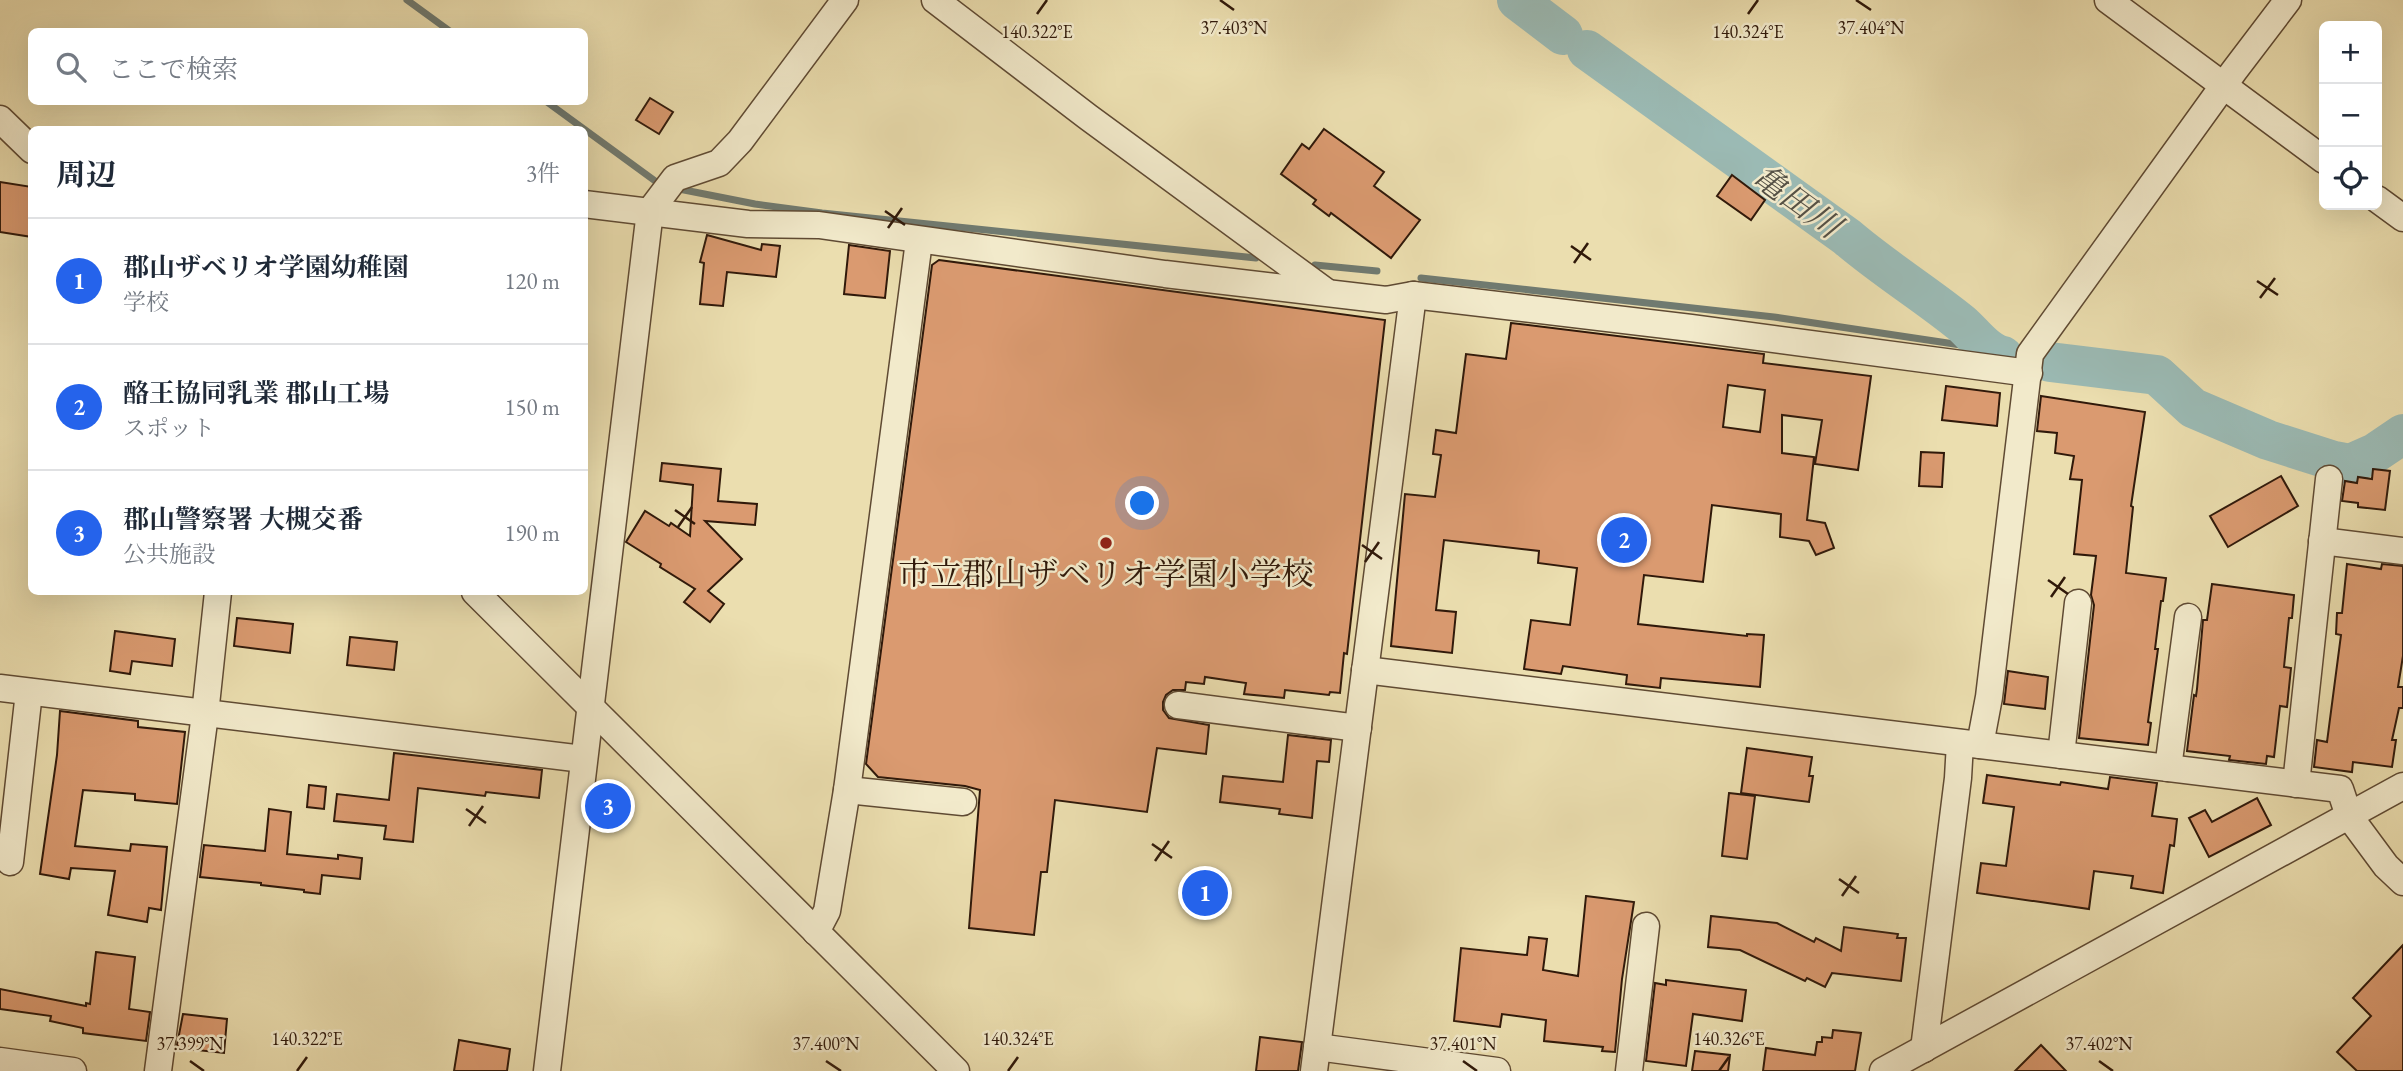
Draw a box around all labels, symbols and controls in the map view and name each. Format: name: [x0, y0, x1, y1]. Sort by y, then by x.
text: 37.403°N: [1201, 16, 1268, 39]
text: 37.404°N: [1838, 16, 1905, 39]
text: 140.322°E: [1001, 20, 1073, 43]
text: 140.324°E: [1712, 20, 1784, 43]
map controls: [2319, 21, 2382, 210]
button: +: [2319, 21, 2382, 84]
search box: [28, 28, 588, 105]
icon: search: [52, 48, 90, 86]
text: ここで検索: [108, 52, 238, 86]
button: −: [2319, 84, 2382, 147]
button: locate: [2319, 147, 2382, 210]
text: 周辺: [56, 155, 116, 194]
water label: 亀田川: [1744, 155, 1852, 249]
text: 3件: [526, 158, 560, 188]
text: 郡山ザベリオ学園幼稚園: [123, 250, 409, 284]
text: 1: [73, 266, 85, 296]
text: 120 m: [504, 266, 560, 296]
text: 学校: [123, 287, 169, 317]
text: 酪王協同乳業 郡山工場: [123, 376, 389, 410]
text: 2: [73, 392, 85, 422]
text: 150 m: [504, 392, 560, 422]
text: スポット: [123, 413, 215, 443]
your location: [1125, 486, 1159, 520]
text: 郡山警察署 大槻交番: [123, 502, 363, 536]
pin: 2: [1601, 514, 1647, 566]
text: 3: [73, 518, 85, 548]
text: 190 m: [504, 518, 560, 548]
marker: 市立郡山ザベリオ学園小学校: [1098, 535, 1114, 551]
text: 公共施設: [123, 539, 215, 569]
place label: 市立郡山ザベリオ学園小学校: [898, 553, 1314, 595]
pin: 3: [585, 780, 631, 832]
pin: 1: [1182, 867, 1228, 919]
text: 140.322°E: [271, 1027, 343, 1050]
text: 140.324°E: [982, 1027, 1054, 1050]
text: 140.326°E: [1693, 1027, 1765, 1050]
text: 37.399°N: [157, 1032, 224, 1055]
text: 37.400°N: [793, 1032, 860, 1055]
text: 37.401°N: [1430, 1032, 1497, 1055]
text: 37.402°N: [2066, 1032, 2133, 1055]

